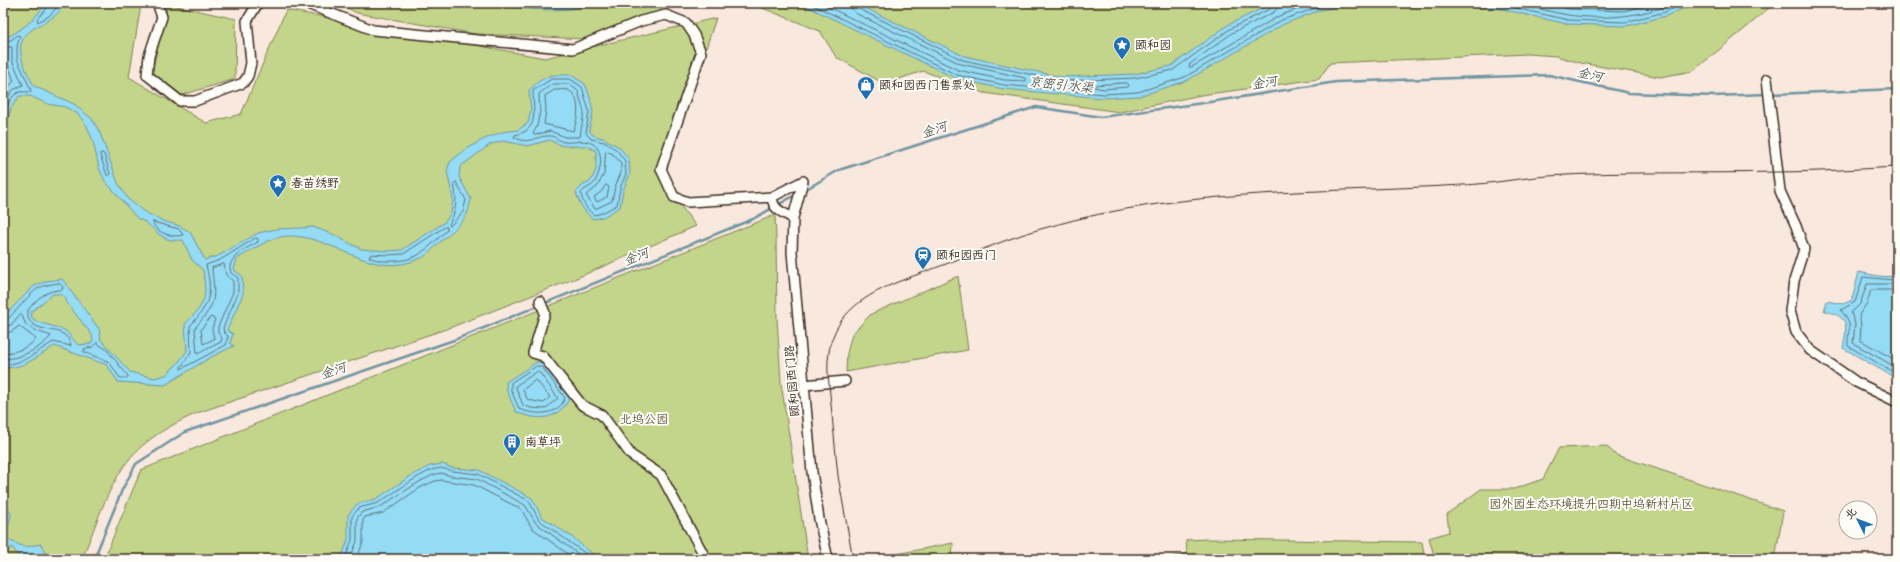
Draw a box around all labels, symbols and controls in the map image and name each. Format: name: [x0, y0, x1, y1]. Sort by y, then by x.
place icon: 颐和园: [1112, 35, 1132, 60]
place label: 颐和园: [1135, 38, 1171, 55]
water label: 金河: [1575, 64, 1606, 89]
water label: 金河: [1250, 73, 1281, 96]
water label: 京密引水渠: [1027, 74, 1095, 99]
shop icon: 颐和园西门售票处: [856, 75, 876, 100]
place label: 颐和园西门售票处: [879, 78, 975, 95]
water label: 金河: [919, 118, 952, 144]
place icon: 春苗绣野: [268, 173, 288, 198]
place label: 春苗绣野: [291, 176, 339, 193]
water label: 金河: [621, 244, 654, 272]
station icon: 颐和园西门: [913, 245, 933, 270]
place label: 颐和园西门: [936, 248, 996, 265]
street label: 颐和园西门路: [782, 344, 805, 417]
water label: 金河: [318, 359, 351, 386]
park label: 北坞公园: [620, 412, 668, 429]
building icon: 南草坪: [502, 432, 522, 457]
place label: 南草坪: [525, 435, 561, 452]
park label: 园外园生态环境提升四期中坞新村片区: [1489, 497, 1693, 514]
north arrow: [1838, 500, 1878, 540]
text: 北: [1842, 505, 1862, 524]

